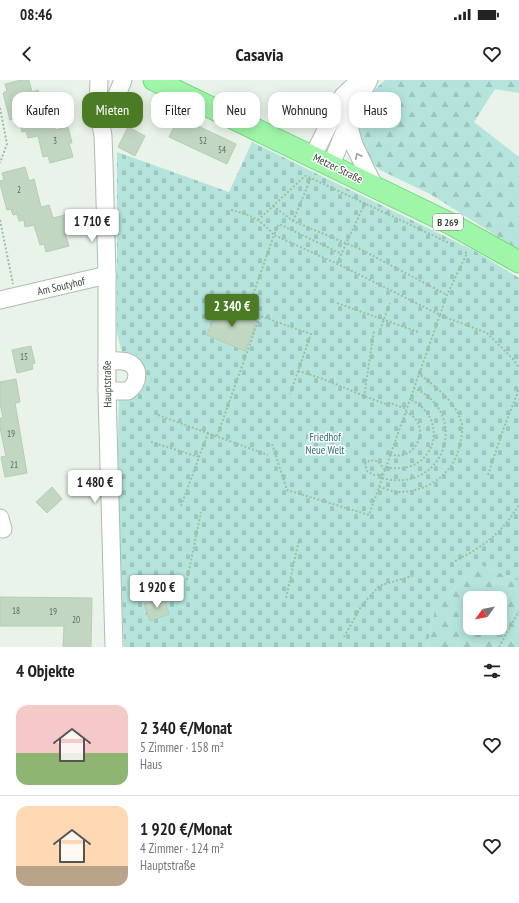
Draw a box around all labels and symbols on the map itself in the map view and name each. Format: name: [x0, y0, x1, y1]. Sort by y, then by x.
house number: 3: [53, 135, 57, 146]
house number: 52: [199, 135, 207, 146]
house number: 54: [218, 144, 226, 155]
street label: Metzer Straße: [311, 150, 365, 186]
one-way arrow: [355, 152, 363, 160]
house number: 2: [17, 184, 21, 195]
pin: 1 710 €: [55, 209, 129, 243]
road number: B 269: [433, 214, 463, 230]
street label: Am Soutyhof: [36, 273, 87, 298]
pin: 2 340 €: [195, 294, 269, 328]
house number: 15: [20, 351, 28, 362]
street label: Hauptstraße: [100, 360, 114, 408]
house number: 19: [7, 428, 15, 439]
park label: Friedhof Neue Welt: [305, 430, 345, 457]
house number: 21: [10, 459, 18, 470]
pin: 1 480 €: [58, 470, 132, 504]
pin: 1 920 €: [120, 575, 194, 609]
north arrow: [463, 591, 507, 635]
house number: 18: [12, 605, 20, 616]
house number: 19: [49, 606, 57, 617]
house number: 20: [72, 614, 80, 625]

